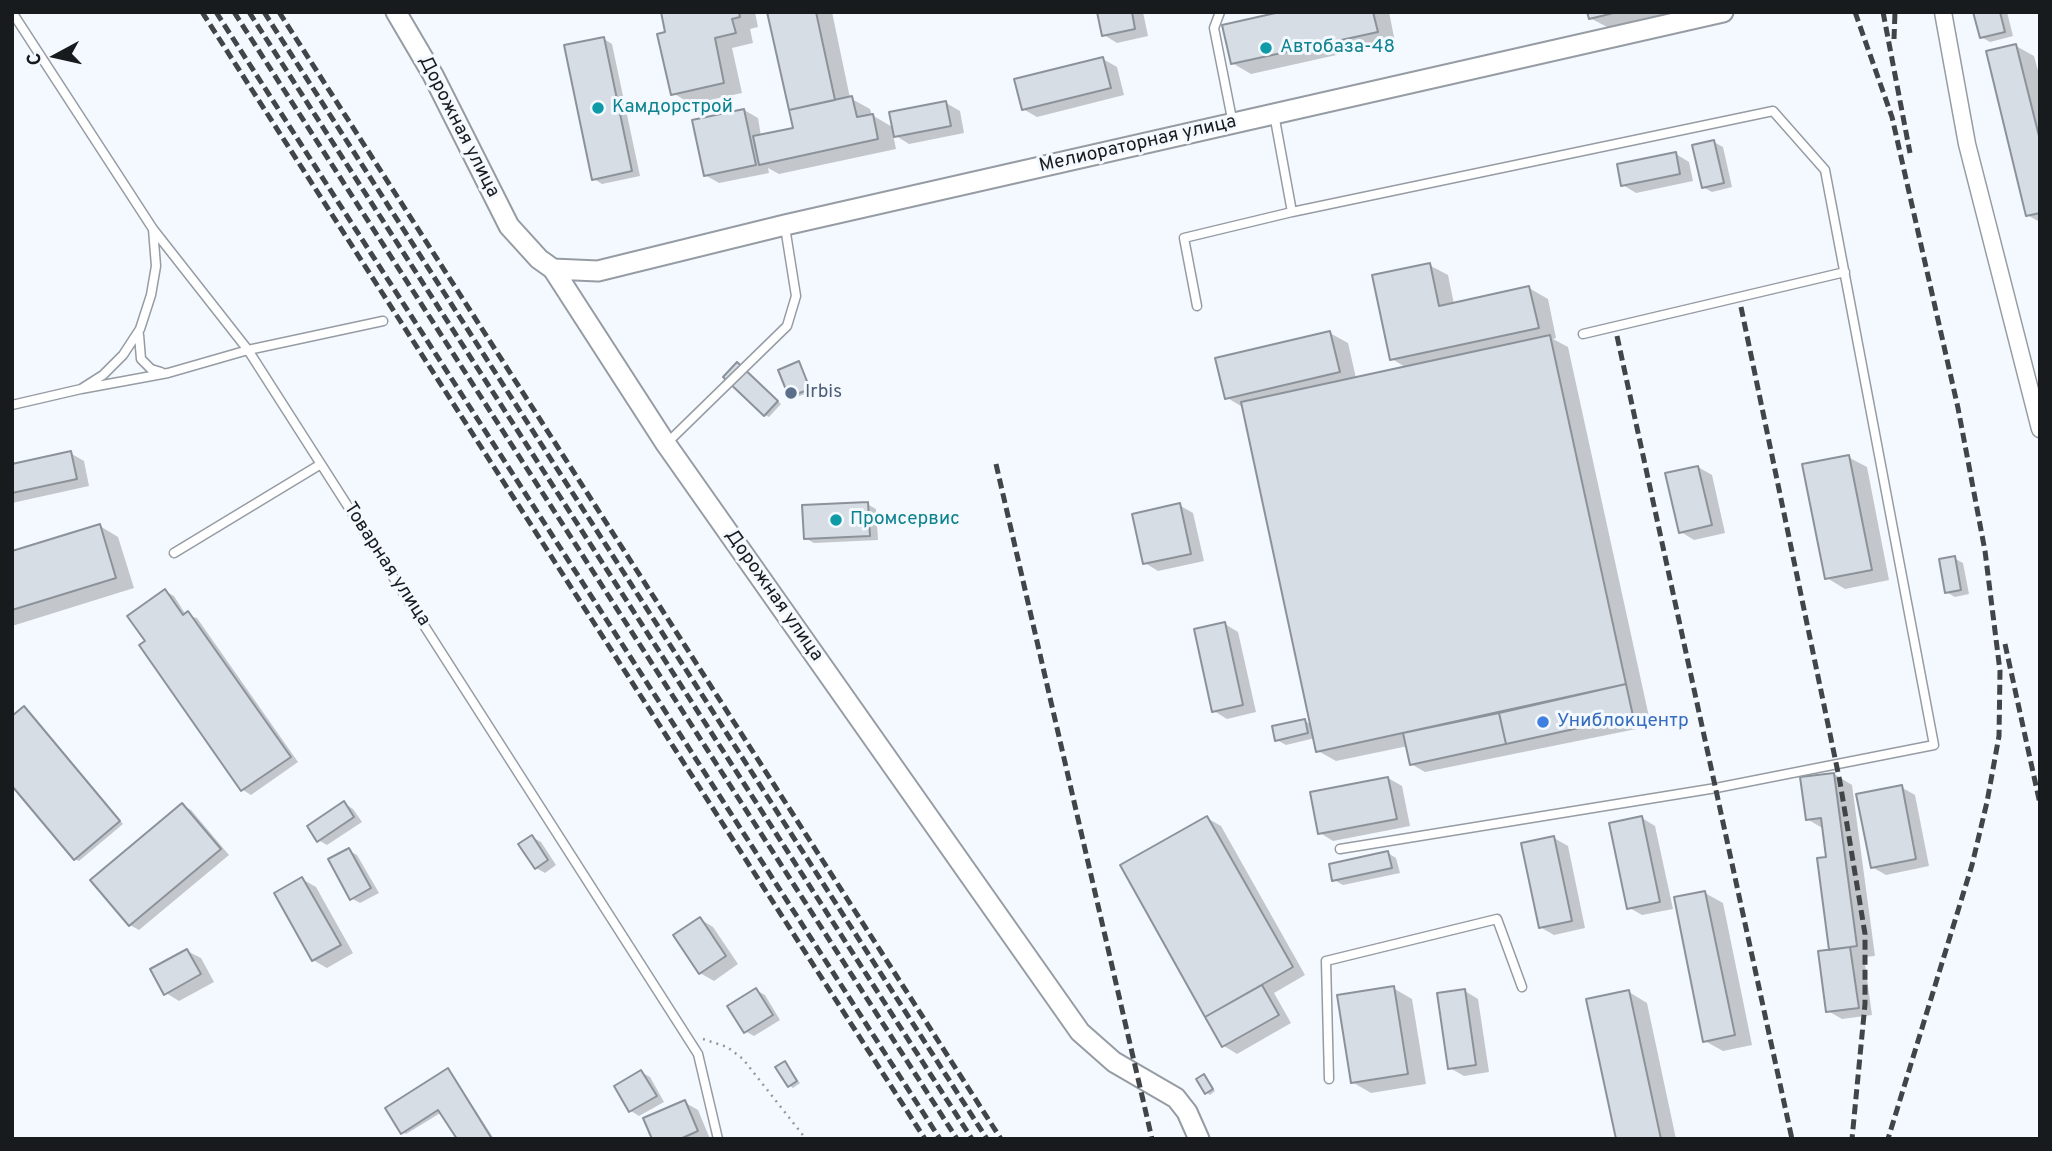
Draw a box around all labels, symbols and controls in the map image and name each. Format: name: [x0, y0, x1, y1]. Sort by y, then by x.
north arrow: [21, 21, 91, 91]
place label: Автобаза-48: [1280, 37, 1395, 59]
marker: Автобаза-48: [1258, 40, 1274, 56]
text: С: [22, 51, 48, 67]
street label: Дорожная улица: [412, 52, 504, 202]
place label: Камдорстрой: [612, 97, 733, 119]
marker: Камдорстрой: [590, 100, 606, 116]
street label: Мелиораторная улица: [1037, 111, 1239, 179]
place label: Irbis: [805, 382, 842, 404]
marker: Irbis: [783, 385, 799, 401]
street label: Товарная улица: [338, 499, 434, 631]
place label: Промсервис: [850, 509, 960, 531]
marker: Промсервис: [828, 512, 844, 528]
street label: Дорожная улица: [719, 526, 827, 666]
place label: Униблокцентр: [1557, 711, 1689, 733]
marker: Униблокцентр: [1535, 714, 1551, 730]

